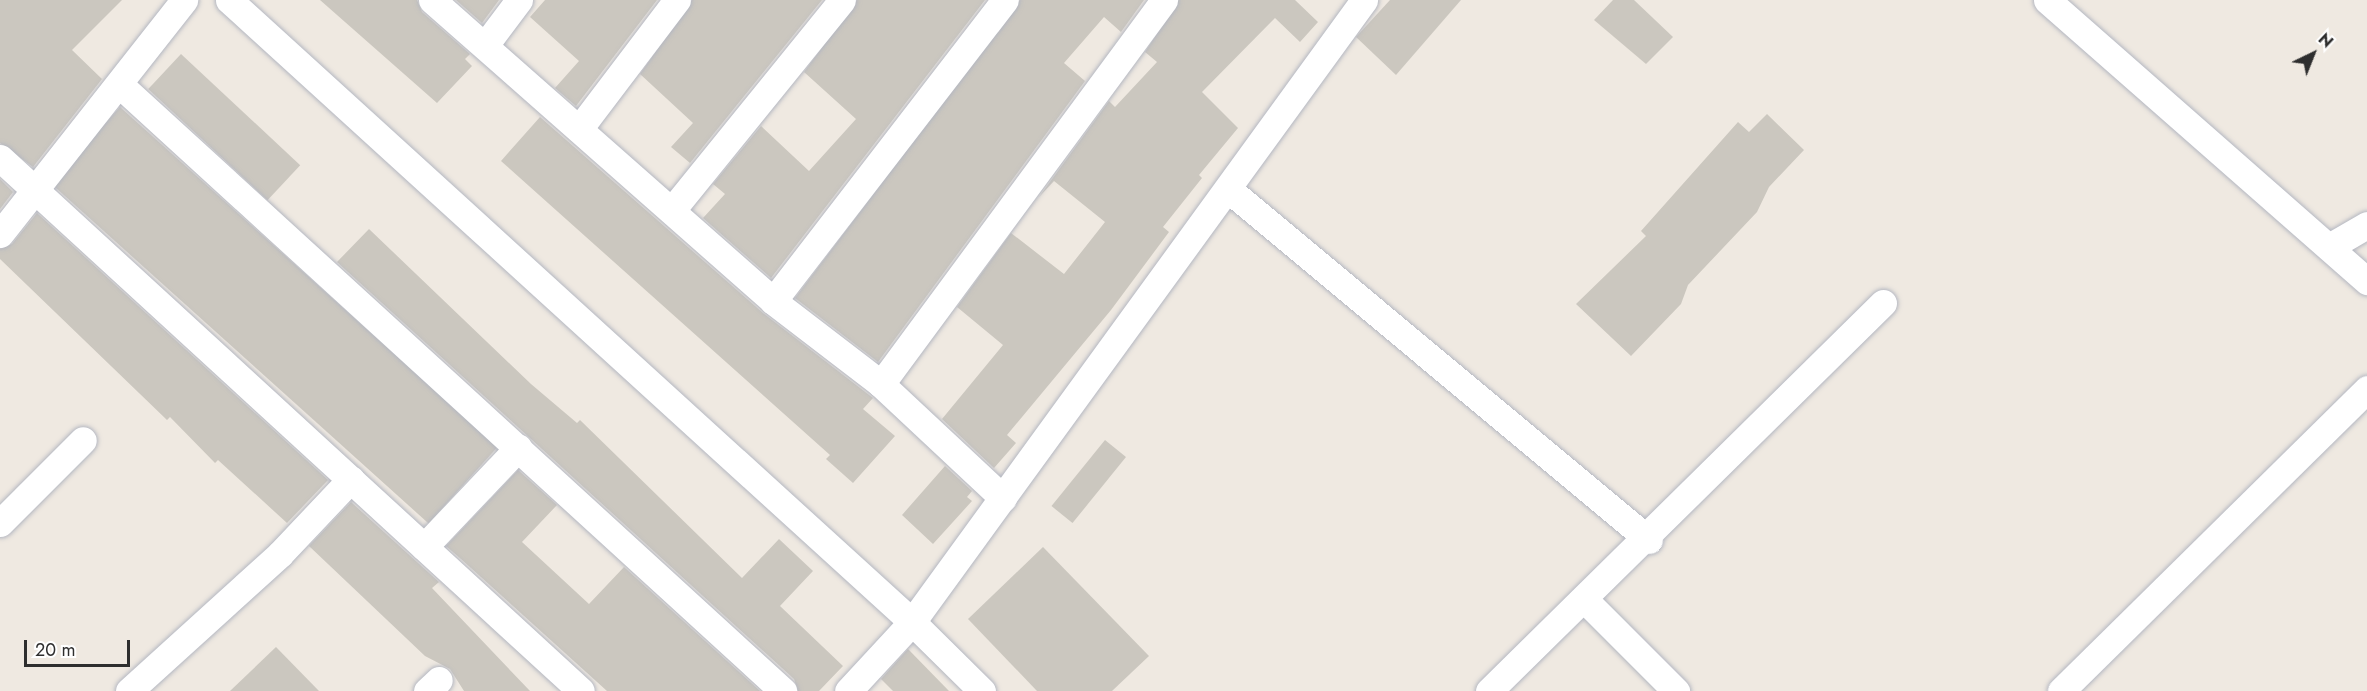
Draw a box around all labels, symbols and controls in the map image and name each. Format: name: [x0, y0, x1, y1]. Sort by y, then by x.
north arrow: [2283, 24, 2343, 84]
text: N: [2313, 28, 2338, 53]
scale bar: [27, 628, 134, 666]
text: 20 m: [35, 637, 75, 663]

